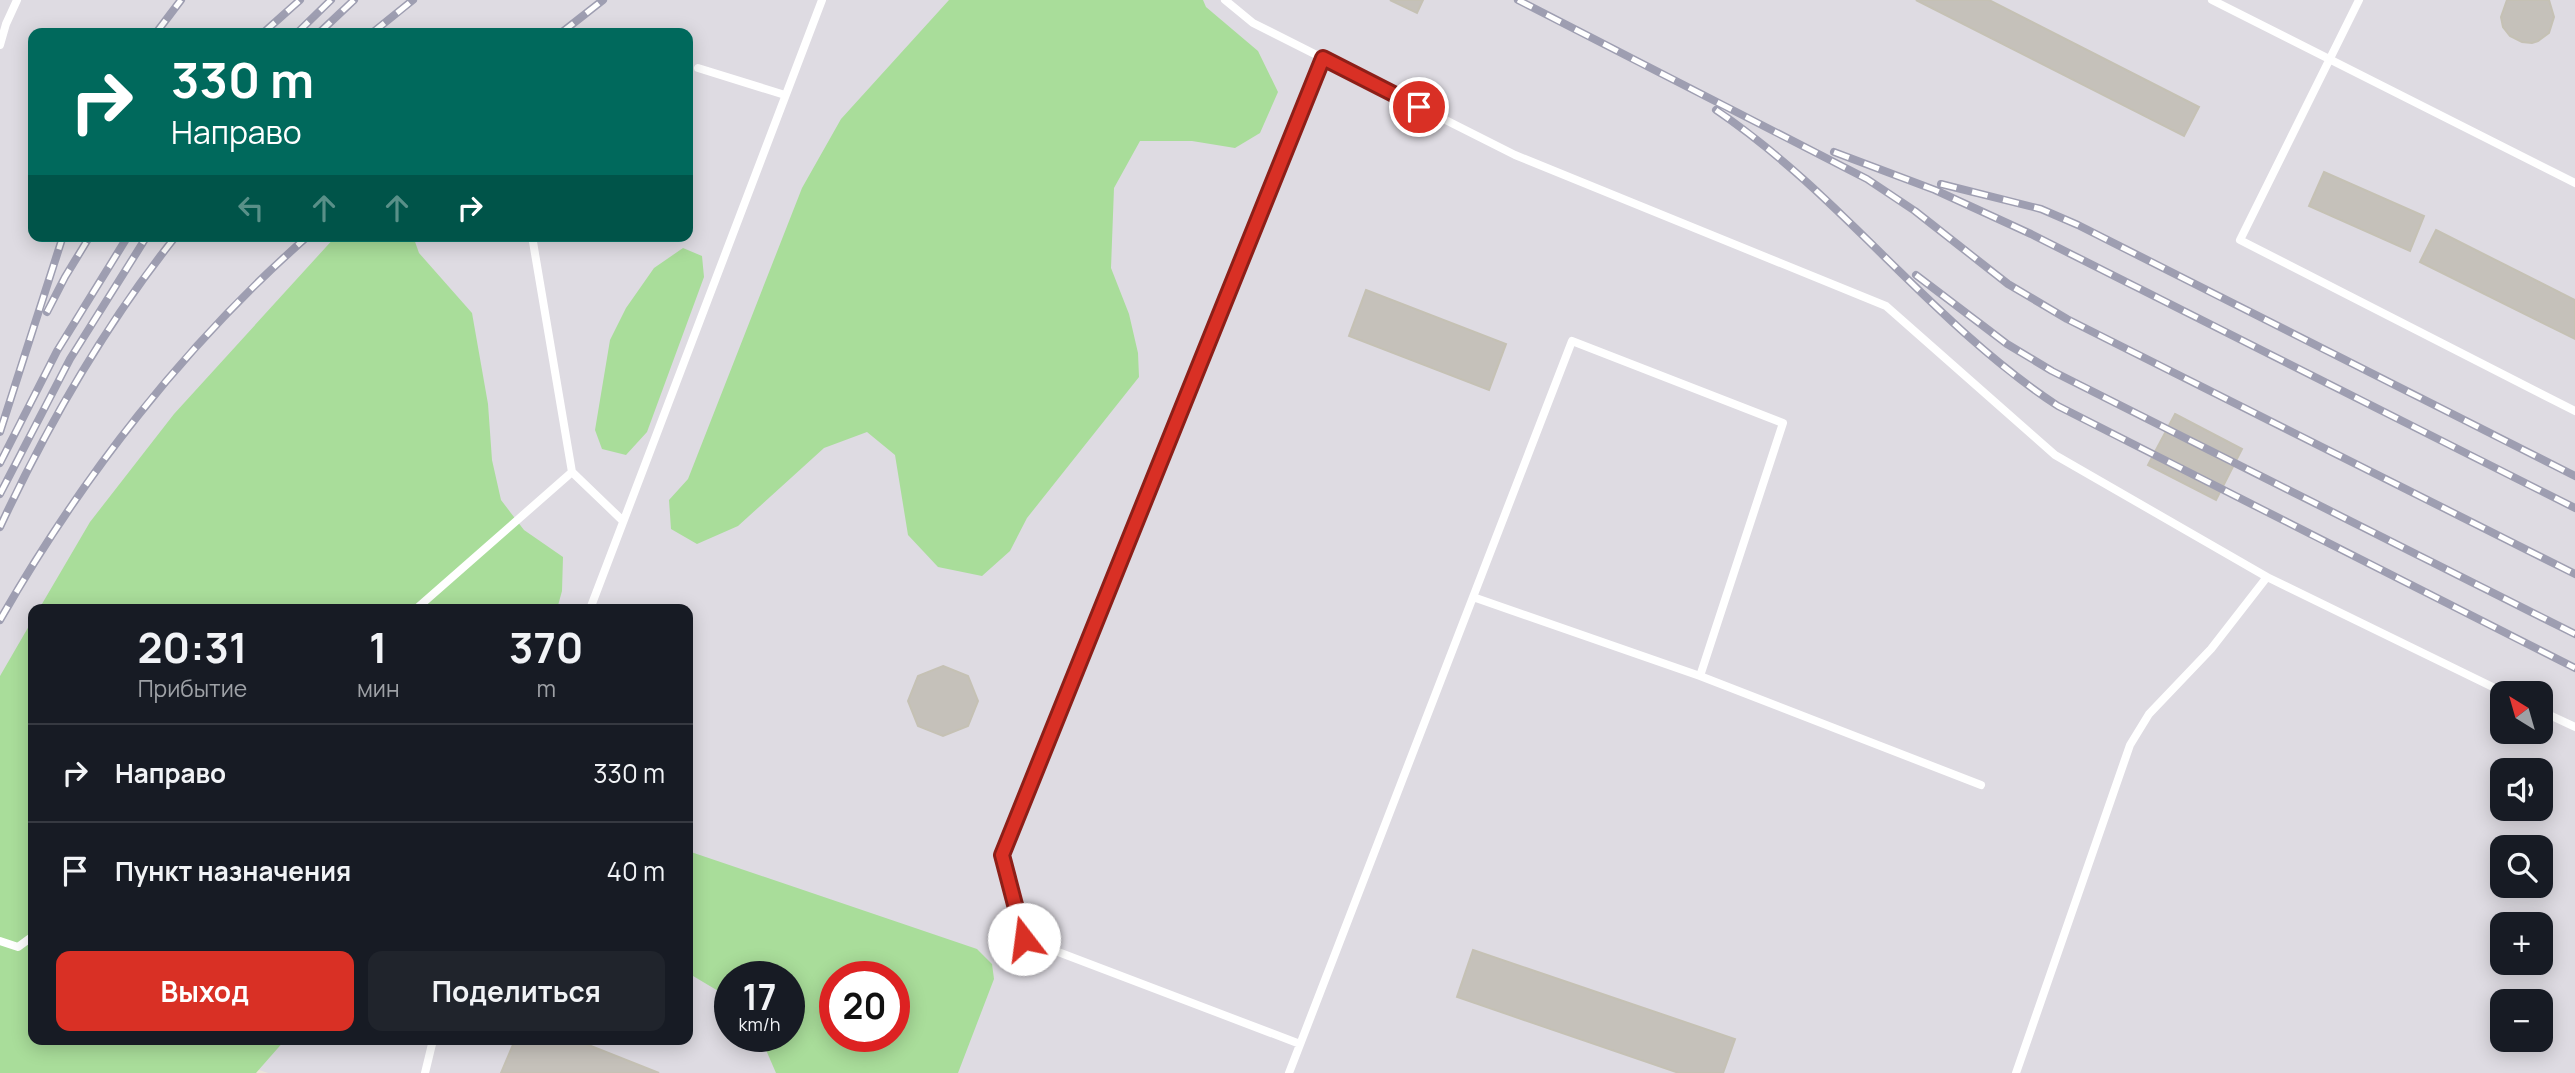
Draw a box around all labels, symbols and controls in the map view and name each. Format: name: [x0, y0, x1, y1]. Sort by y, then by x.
text: 330 m: [171, 46, 314, 113]
icon: right: [56, 56, 147, 147]
pin: [1389, 77, 1449, 137]
icon: arrive: [1400, 88, 1438, 126]
text: Направо: [171, 110, 302, 154]
icon: left: [232, 189, 270, 227]
icon: ahead: [305, 189, 343, 227]
icon: ahead: [378, 189, 416, 227]
icon: right: [451, 189, 489, 227]
text: 20:31: [138, 618, 247, 676]
text: 1: [369, 618, 387, 676]
text: 370: [509, 618, 583, 676]
text: Прибытие: [138, 672, 247, 704]
text: мин: [357, 672, 399, 704]
text: m: [536, 672, 556, 704]
north arrow: [2490, 681, 2553, 744]
map controls: [2490, 681, 2553, 1052]
icon: right: [56, 754, 94, 792]
text: Направо: [115, 755, 226, 791]
text: 330 m: [593, 755, 665, 791]
button: sound: [2490, 758, 2553, 821]
button: search: [2490, 835, 2553, 898]
icon: arrive: [56, 852, 94, 890]
text: Пункт назначения: [115, 853, 351, 889]
text: 40 m: [607, 853, 665, 889]
position arrow: [987, 902, 1061, 976]
button: +: [2490, 912, 2553, 975]
button: Выход: [56, 951, 354, 1031]
button: Поделиться: [368, 951, 665, 1031]
speed limit sign: 20: [819, 961, 910, 1052]
text: 17: [742, 973, 777, 1021]
button: −: [2490, 989, 2553, 1052]
text: km/h: [739, 1012, 780, 1036]

